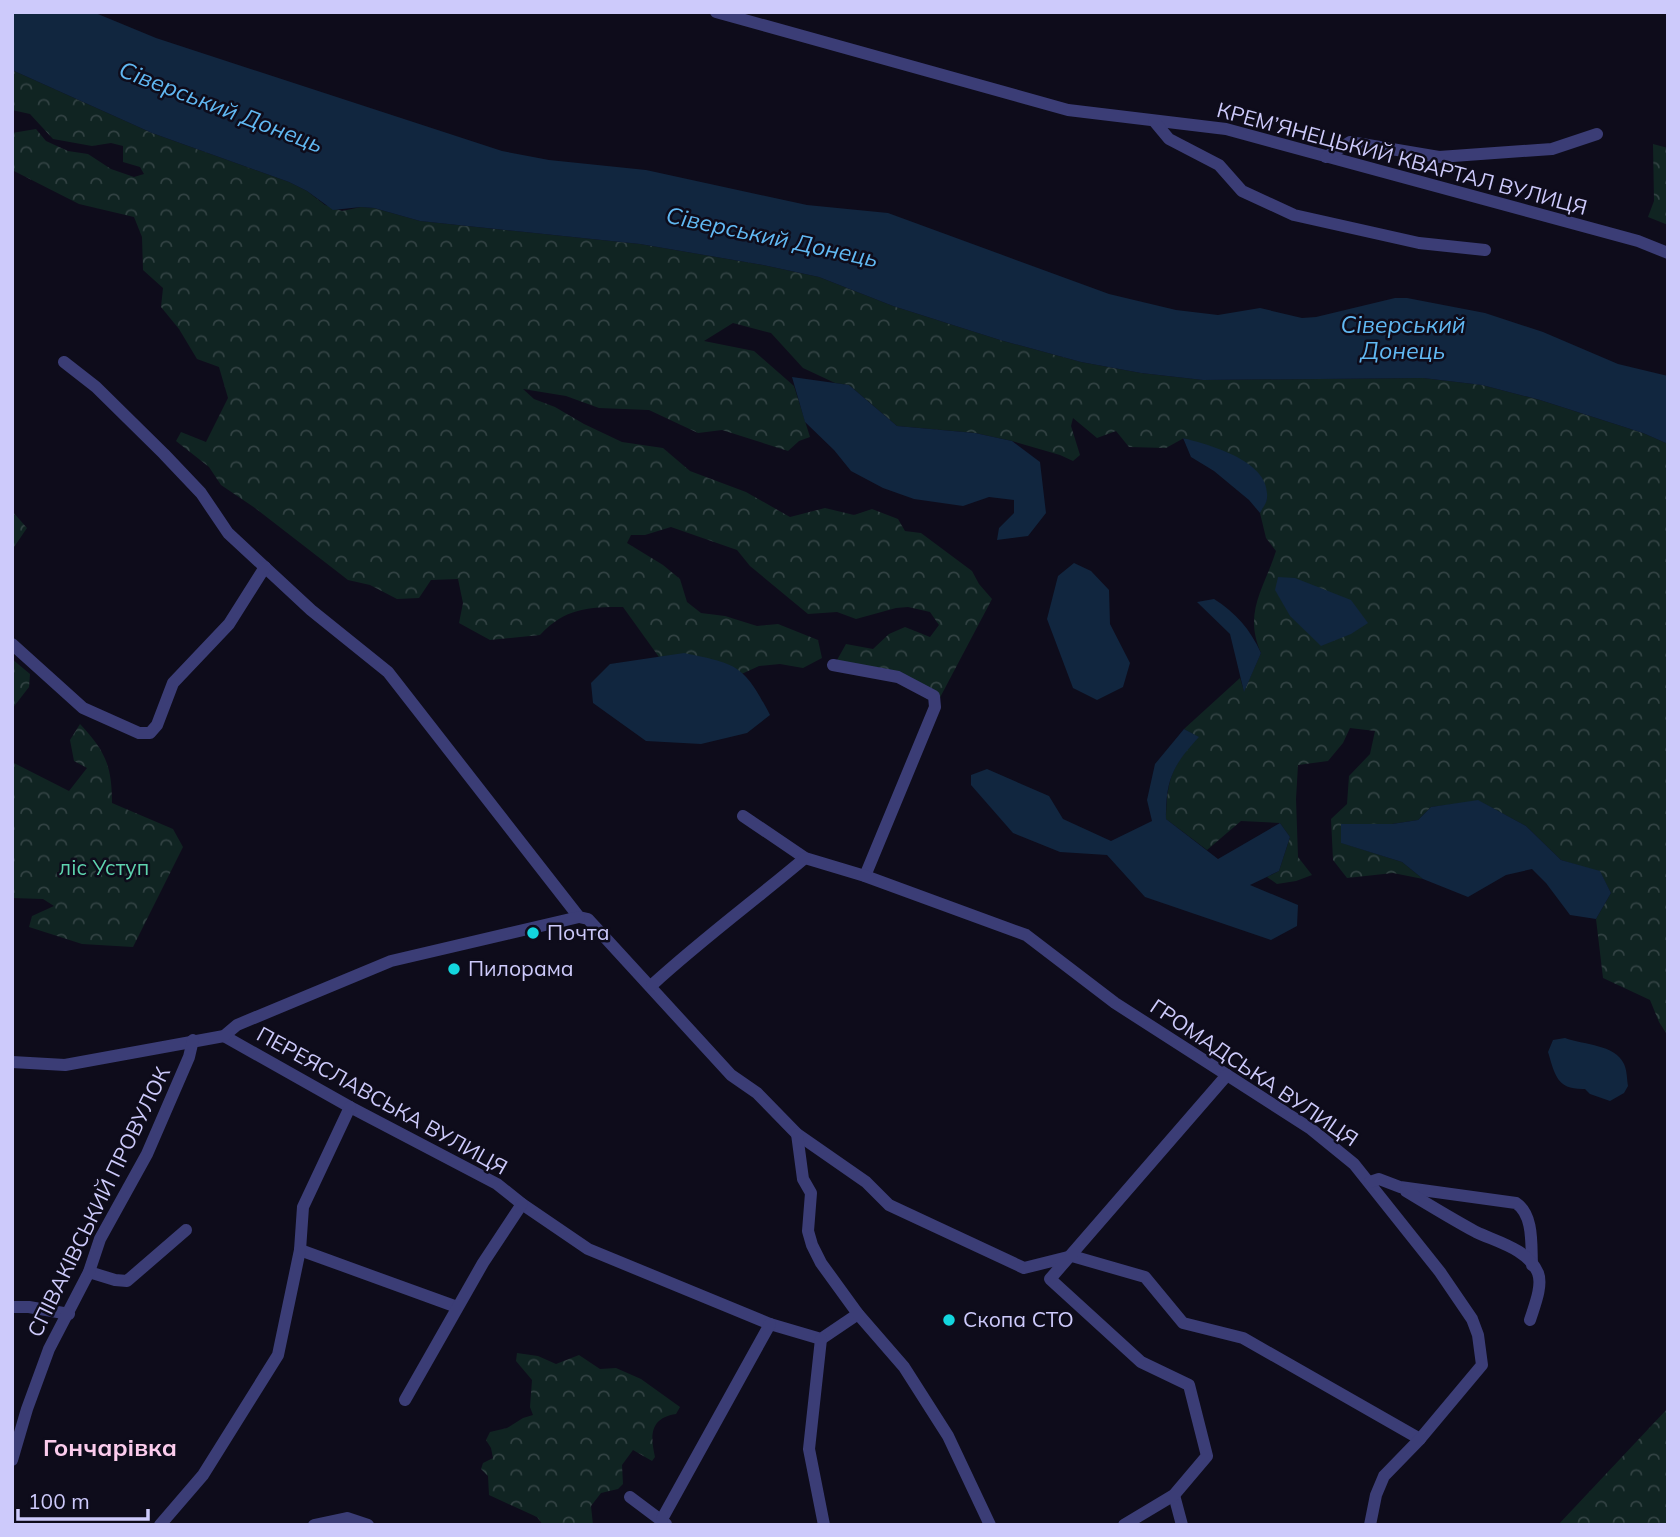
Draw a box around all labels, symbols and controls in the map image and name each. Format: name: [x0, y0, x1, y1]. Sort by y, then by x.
water label: Сіверський Донець: [115, 54, 327, 159]
street label: КРЕМ’ЯНЕЦЬКИЙ КВАРТАЛ ВУЛИЦЯ: [1214, 96, 1590, 220]
water label: Сіверський Донець: [663, 200, 881, 273]
water label: Сіверський Донець: [1340, 310, 1466, 365]
park label: ліс Уступ: [59, 854, 149, 880]
place label: Почта: [547, 919, 609, 945]
marker: Почта: [525, 925, 541, 941]
place label: Пилорама: [468, 955, 574, 981]
marker: Пилорама: [446, 961, 462, 977]
street label: ГРОМАДСЬКА ВУЛИЦЯ: [1146, 993, 1363, 1151]
street label: ПЕРЕЯСЛАВСЬКА ВУЛИЦЯ: [253, 1020, 512, 1180]
street label: СПІВАКІВСЬКИЙ ПРОВУЛОК: [21, 1062, 175, 1341]
place label: Скопа СТО: [963, 1306, 1074, 1332]
marker: Скопа СТО: [941, 1312, 957, 1328]
district label: Гончарівка: [43, 1432, 177, 1462]
scale bar: [18, 1478, 147, 1522]
text: 100 m: [28, 1488, 90, 1514]

